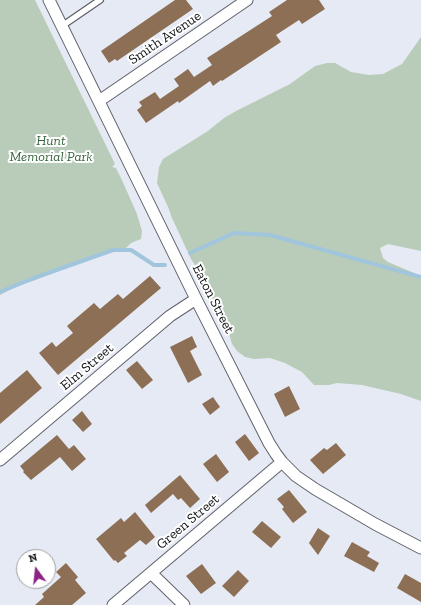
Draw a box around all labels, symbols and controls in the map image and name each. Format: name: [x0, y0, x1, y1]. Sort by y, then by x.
street label: Smith Avenue: [125, 8, 205, 68]
park label: Hunt Memorial Park: [9, 133, 93, 166]
street label: Eaton Street: [188, 262, 238, 336]
street label: Elm Street: [57, 340, 117, 394]
street label: Green Street: [153, 491, 223, 553]
north arrow: [16, 549, 56, 589]
text: N: [27, 551, 39, 565]

